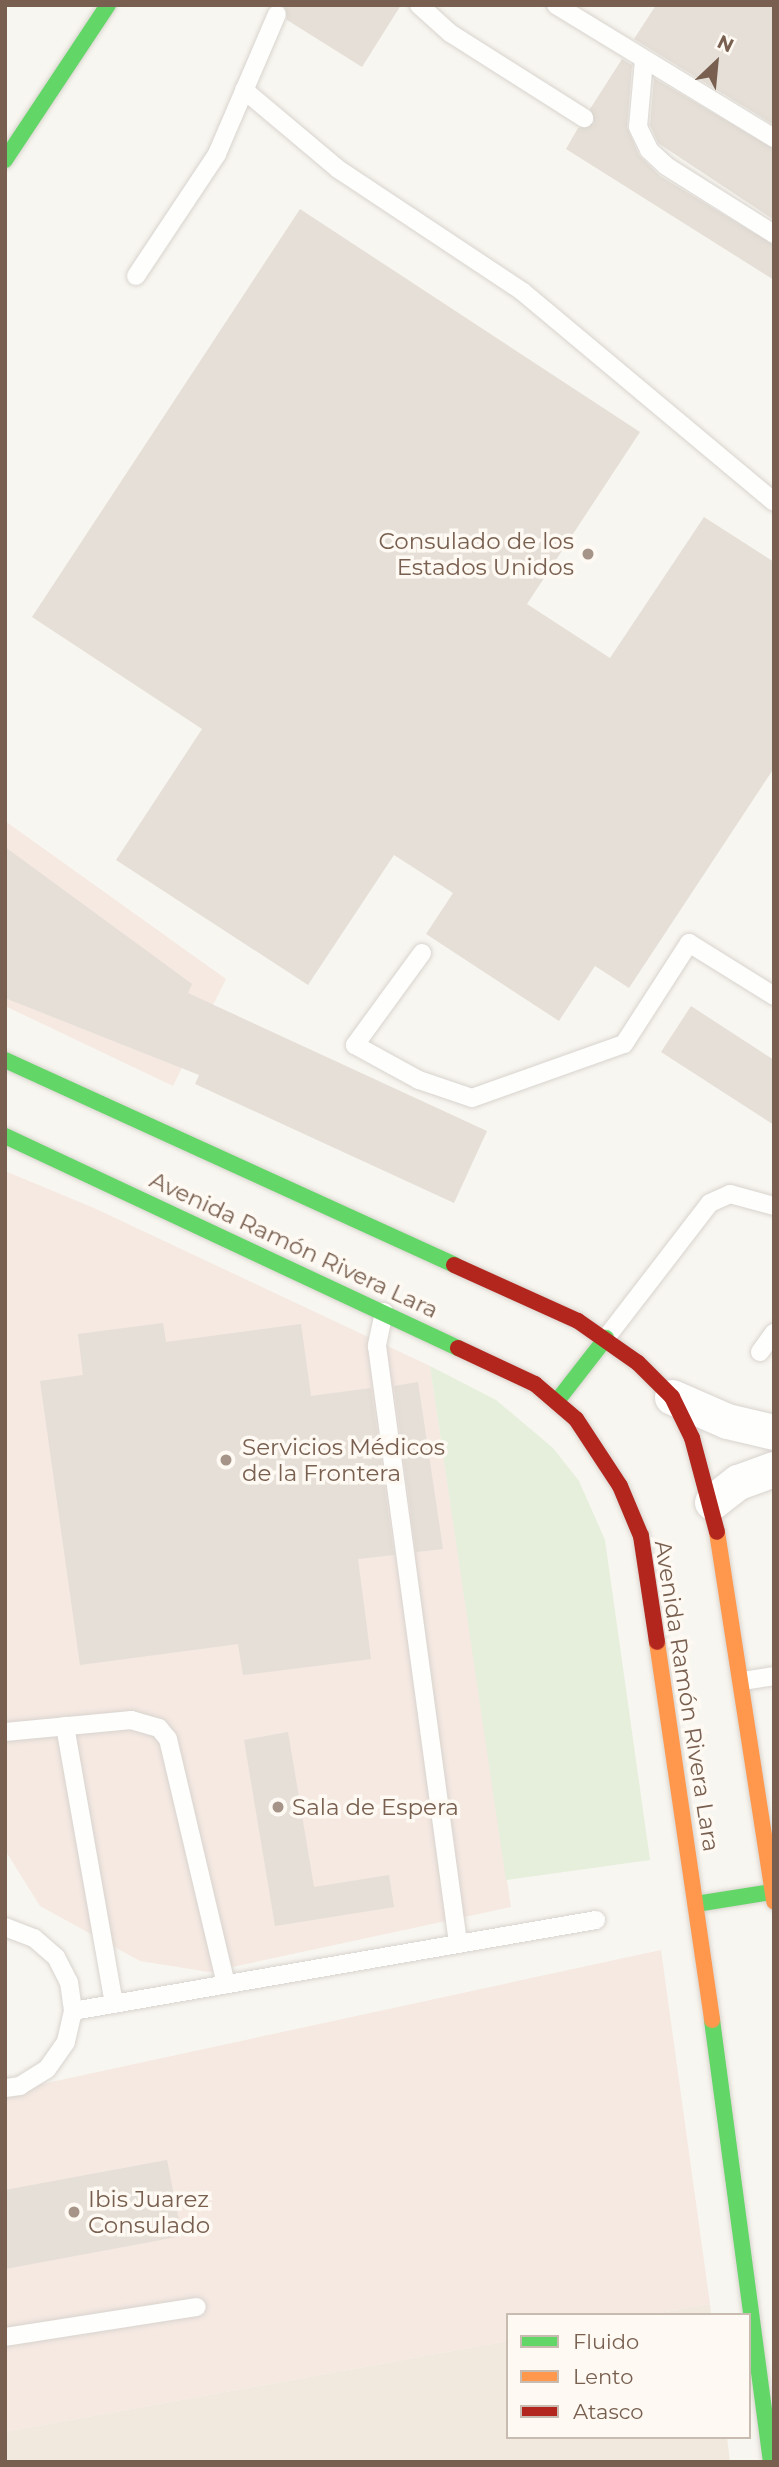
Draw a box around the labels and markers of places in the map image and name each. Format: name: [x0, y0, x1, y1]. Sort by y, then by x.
place label: Consulado de los Estados Unidos: [378, 527, 574, 581]
marker: Consulado de los Estados Unidos: [580, 546, 596, 562]
place label: Servicios Médicos de la Frontera: [242, 1433, 445, 1487]
marker: Servicios Médicos de la Frontera: [216, 1450, 236, 1470]
place label: Sala de Espera: [292, 1793, 459, 1821]
marker: Sala de Espera: [270, 1799, 286, 1815]
place label: Ibis Juarez Consulado: [88, 2185, 210, 2239]
marker: Ibis Juarez Consulado: [66, 2204, 82, 2220]

